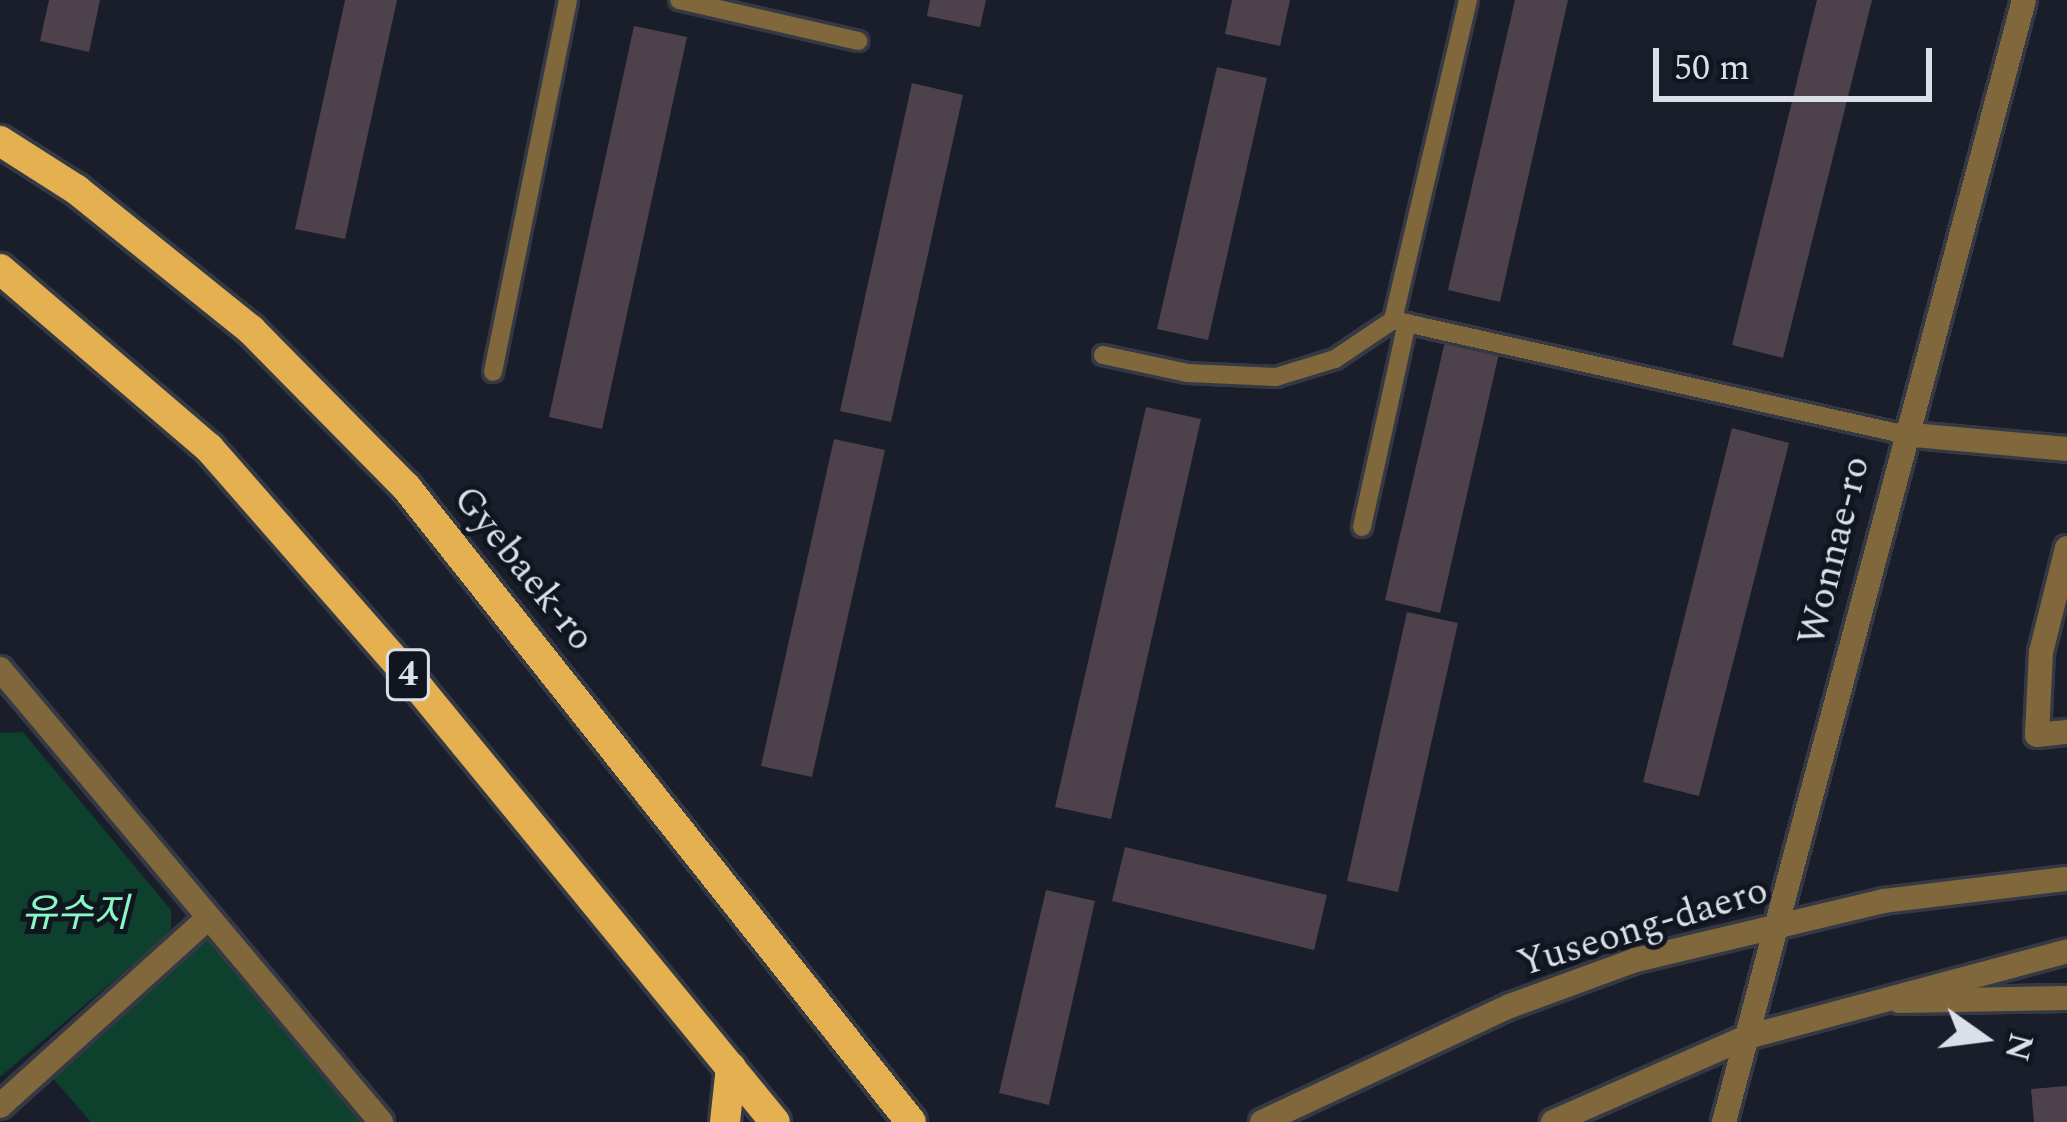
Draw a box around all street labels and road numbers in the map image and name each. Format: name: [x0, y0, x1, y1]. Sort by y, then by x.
street label: Wonnae-ro: [1789, 452, 1881, 650]
street label: Gyebaek-ro: [442, 477, 604, 661]
road number: 4: [384, 645, 432, 705]
street label: Yuseong-daero: [1512, 868, 1774, 988]

